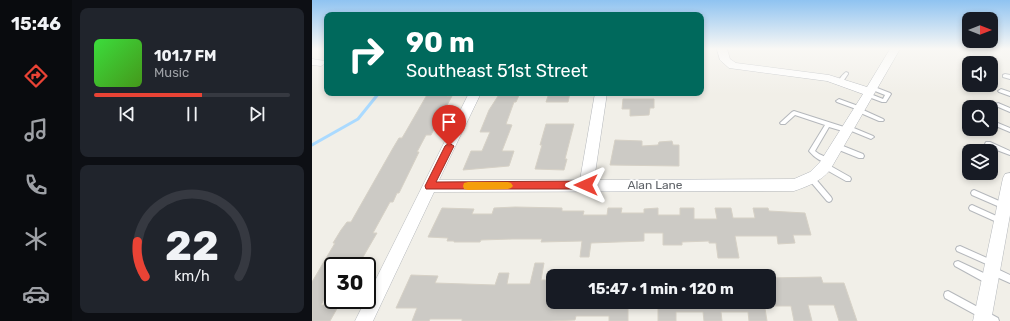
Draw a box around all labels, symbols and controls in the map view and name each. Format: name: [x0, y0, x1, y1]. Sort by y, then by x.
north arrow: [962, 12, 998, 48]
map controls: [962, 12, 998, 180]
text: 15:46: [11, 13, 61, 35]
text: 90 m: [406, 26, 475, 59]
icon: right: [340, 28, 392, 80]
text: 101.7 FM: [154, 47, 216, 65]
button: sound: [962, 56, 998, 92]
text: Southeast 51st Street: [406, 60, 588, 82]
icon: directions: [22, 62, 50, 90]
text: Music: [154, 65, 189, 80]
button: search: [962, 100, 998, 136]
icon: previous: [116, 103, 138, 125]
icon: pause: [181, 103, 203, 125]
icon: next: [246, 103, 268, 125]
pin: [432, 105, 466, 146]
icon: arrive: [438, 111, 460, 133]
icon: music: [22, 116, 50, 144]
button: layers: [962, 144, 998, 180]
position arrow: [565, 164, 607, 206]
icon: phone: [22, 171, 50, 199]
street label: Alan Lane: [627, 178, 683, 192]
text: 22: [165, 221, 219, 270]
icon: climate: [22, 225, 50, 253]
speed limit sign: 30: [324, 257, 376, 309]
text: km/h: [174, 267, 210, 284]
icon: car: [22, 280, 50, 308]
text: 15:47 · 1 min · 120 m: [588, 280, 734, 298]

